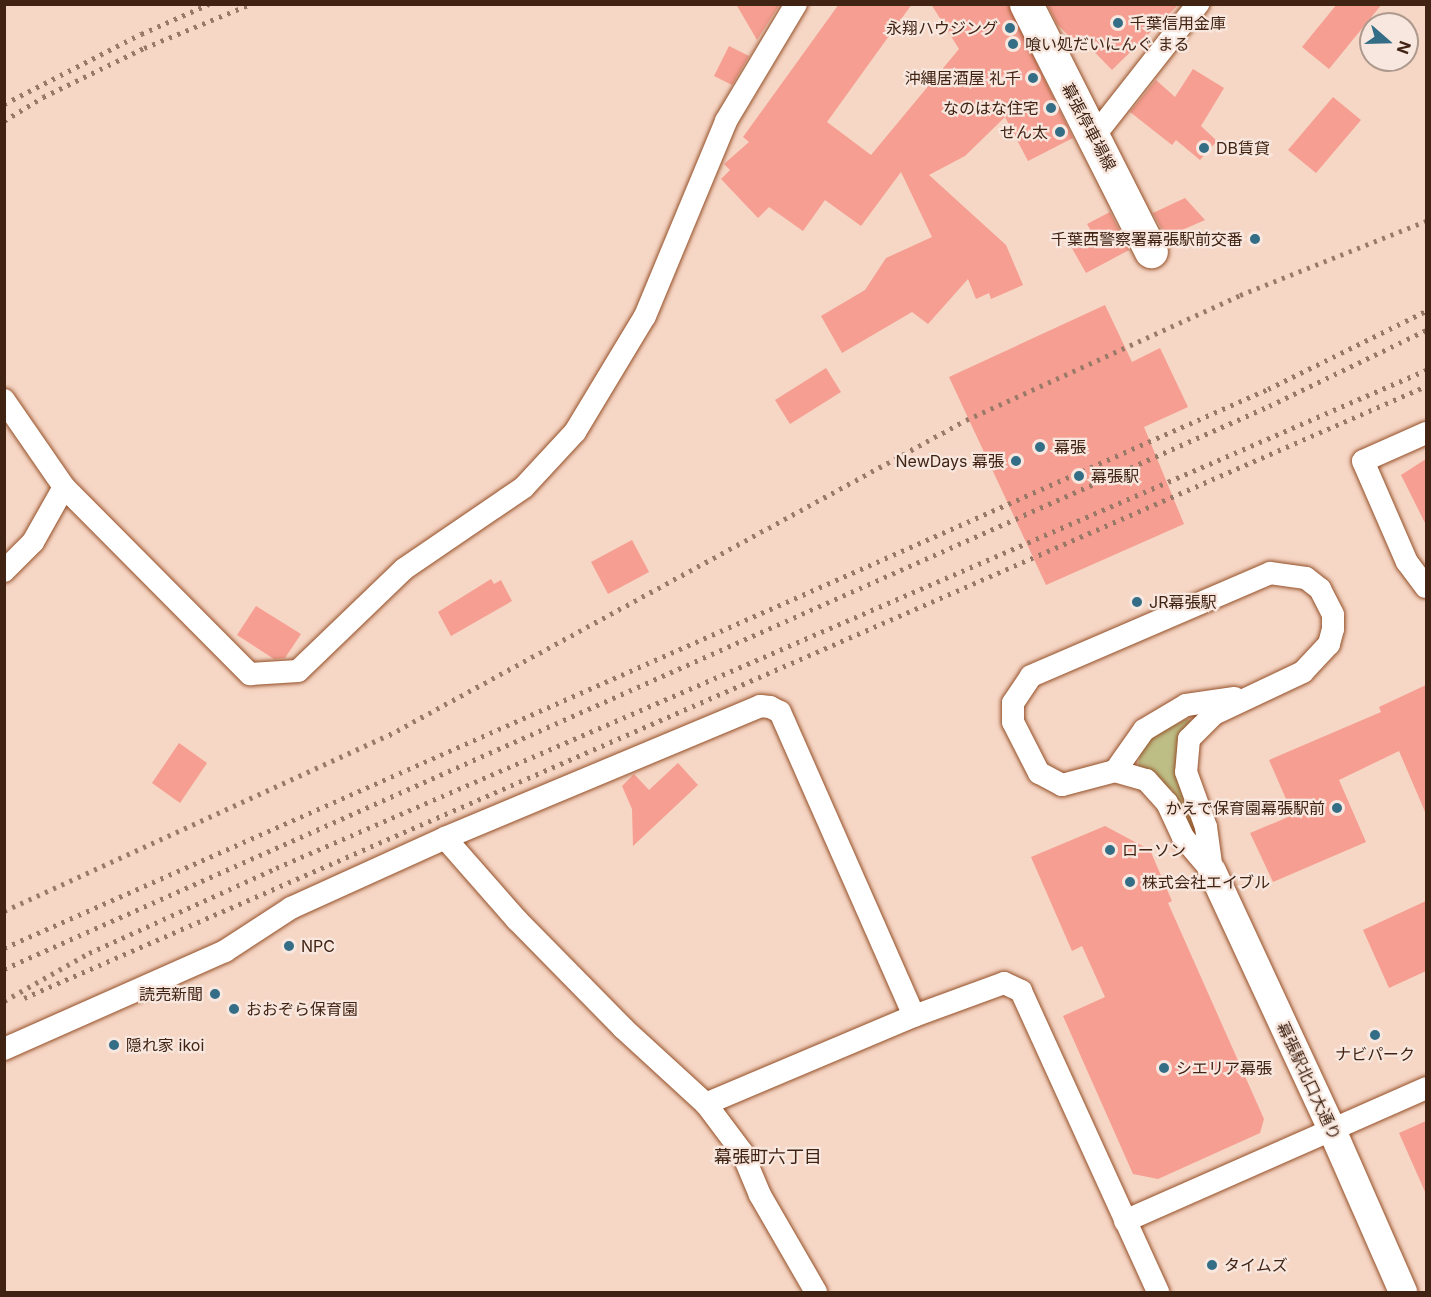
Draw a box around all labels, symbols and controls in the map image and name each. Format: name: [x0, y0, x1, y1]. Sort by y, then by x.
north arrow: [1359, 12, 1419, 72]
place label: 千葉信用金庫: [1130, 13, 1226, 33]
marker: 千葉信用金庫: [1111, 16, 1125, 30]
place label: 永翔ハウジング: [886, 18, 998, 38]
marker: 永翔ハウジング: [1003, 21, 1017, 35]
place label: 喰い処だいにんぐ まる: [1025, 34, 1189, 54]
marker: 喰い処だいにんぐ まる: [1006, 37, 1020, 51]
text: N: [1393, 38, 1416, 57]
place label: 沖縄居酒屋 礼千: [905, 68, 1021, 88]
marker: 沖縄居酒屋 礼千: [1026, 71, 1040, 85]
street label: 幕張停車場線: [1058, 80, 1120, 174]
place label: なのはな住宅: [943, 98, 1039, 118]
marker: なのはな住宅: [1044, 101, 1058, 115]
place label: せん太: [1000, 122, 1048, 142]
marker: せん太: [1053, 125, 1067, 139]
place label: DB賃貸: [1216, 138, 1270, 158]
marker: DB賃貸: [1197, 141, 1211, 155]
place label: 千葉西警察署幕張駅前交番: [1051, 229, 1243, 249]
marker: 千葉西警察署幕張駅前交番: [1248, 232, 1262, 246]
place label: 幕張: [1054, 437, 1086, 457]
marker: 幕張: [1031, 438, 1049, 456]
place label: NewDays 幕張: [896, 451, 1004, 471]
marker: NewDays 幕張: [1009, 454, 1023, 468]
place label: 幕張駅: [1091, 466, 1139, 486]
marker: 幕張駅: [1072, 469, 1086, 483]
place label: JR幕張駅: [1149, 592, 1216, 612]
marker: JR幕張駅: [1130, 595, 1144, 609]
place label: かえで保育園幕張駅前: [1165, 798, 1325, 818]
marker: かえで保育園幕張駅前: [1330, 801, 1344, 815]
place label: ローソン: [1122, 840, 1186, 860]
marker: ローソン: [1103, 843, 1117, 857]
place label: 株式会社エイブル: [1142, 872, 1270, 892]
marker: 株式会社エイブル: [1123, 875, 1137, 889]
place label: NPC: [301, 936, 335, 956]
marker: NPC: [282, 939, 296, 953]
place label: 読売新聞: [139, 984, 203, 1004]
marker: 読売新聞: [208, 987, 222, 1001]
place label: おおぞら保育園: [246, 999, 358, 1019]
marker: おおぞら保育園: [227, 1002, 241, 1016]
street label: 幕張駅北口大通り: [1273, 1019, 1345, 1143]
marker: ナビパーク: [1368, 1028, 1382, 1042]
place label: 隠れ家 ikoi: [126, 1035, 204, 1055]
marker: 隠れ家 ikoi: [107, 1038, 121, 1052]
place label: ナビパーク: [1335, 1044, 1415, 1064]
place label: シエリア幕張: [1176, 1058, 1272, 1078]
marker: シエリア幕張: [1157, 1061, 1171, 1075]
district label: 幕張町六丁目: [714, 1146, 822, 1168]
place label: タイムズ: [1224, 1255, 1288, 1275]
marker: タイムズ: [1205, 1258, 1219, 1272]

